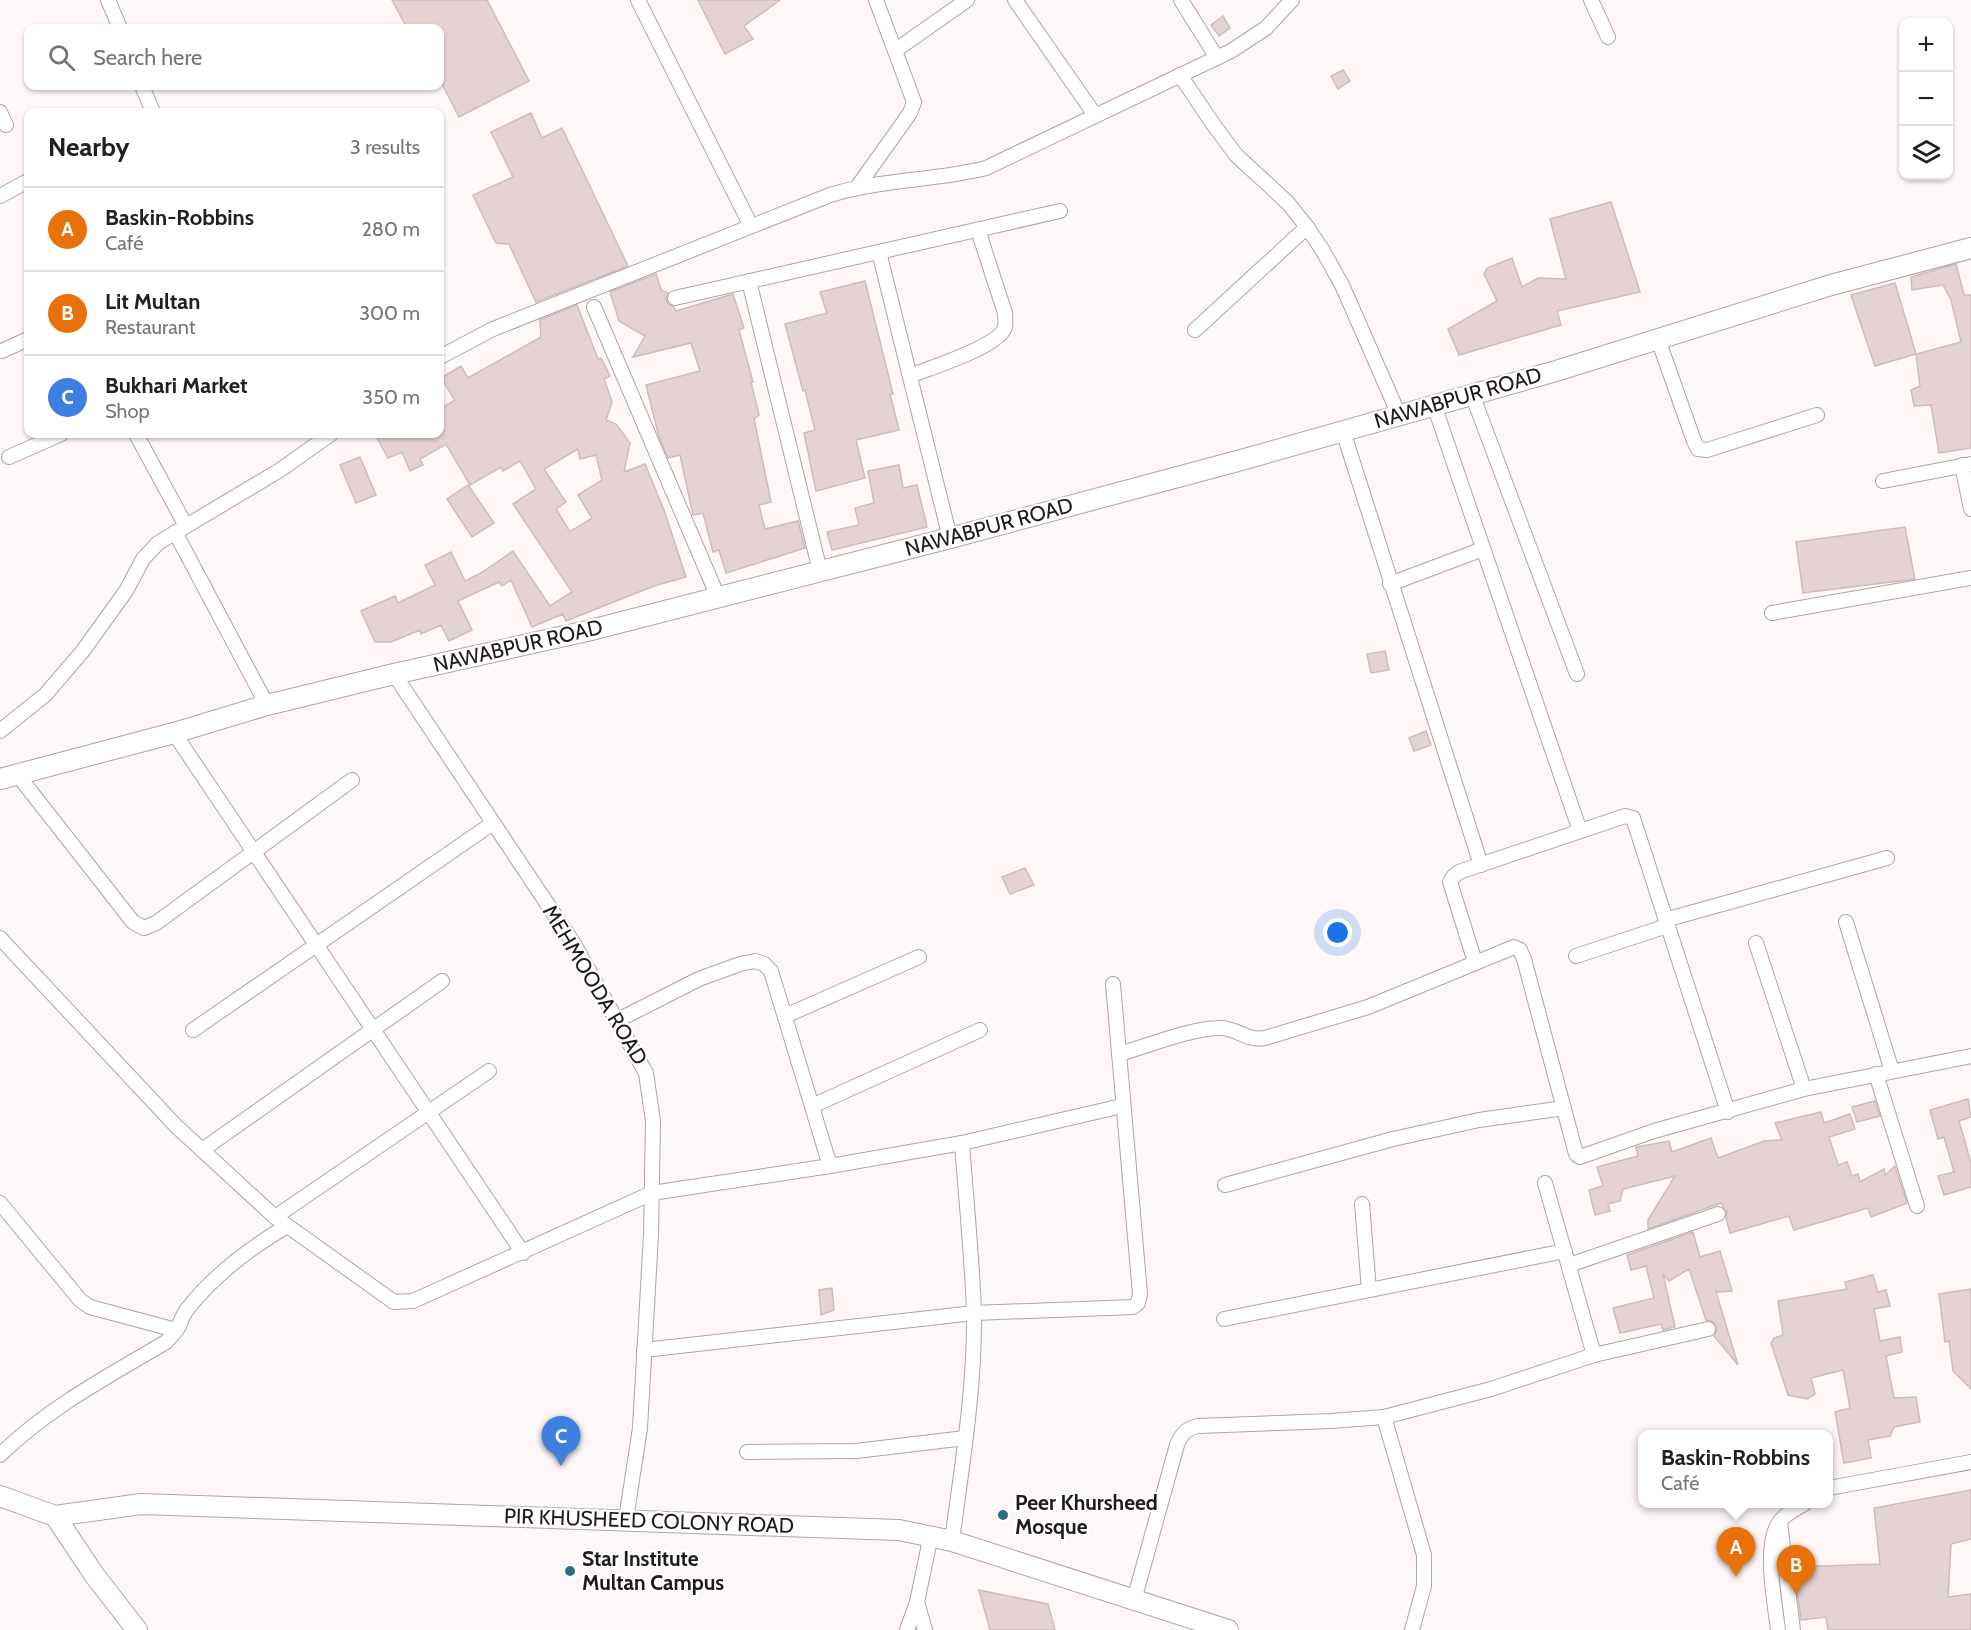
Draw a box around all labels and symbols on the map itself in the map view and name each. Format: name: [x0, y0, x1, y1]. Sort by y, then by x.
street label: NAWABPUR ROAD: [1371, 362, 1544, 433]
street label: NAWABPUR ROAD: [902, 492, 1076, 561]
street label: NAWABPUR ROAD: [431, 614, 605, 677]
street label: MEHMOODA ROAD: [538, 900, 653, 1069]
your location: [1323, 918, 1352, 947]
pin: C: [542, 1416, 580, 1466]
place label: Peer Khursheed Mosque: [1015, 1490, 1158, 1539]
street label: PIR KHUSHEED COLONY ROAD: [504, 1503, 794, 1538]
marker: Peer Khursheed Mosque: [996, 1508, 1010, 1522]
pin: A: [1716, 1528, 1756, 1577]
place label: Star Institute Multan Campus: [582, 1546, 724, 1595]
pin: B: [1776, 1546, 1816, 1595]
marker: Star Institute Multan Campus: [563, 1564, 577, 1578]

